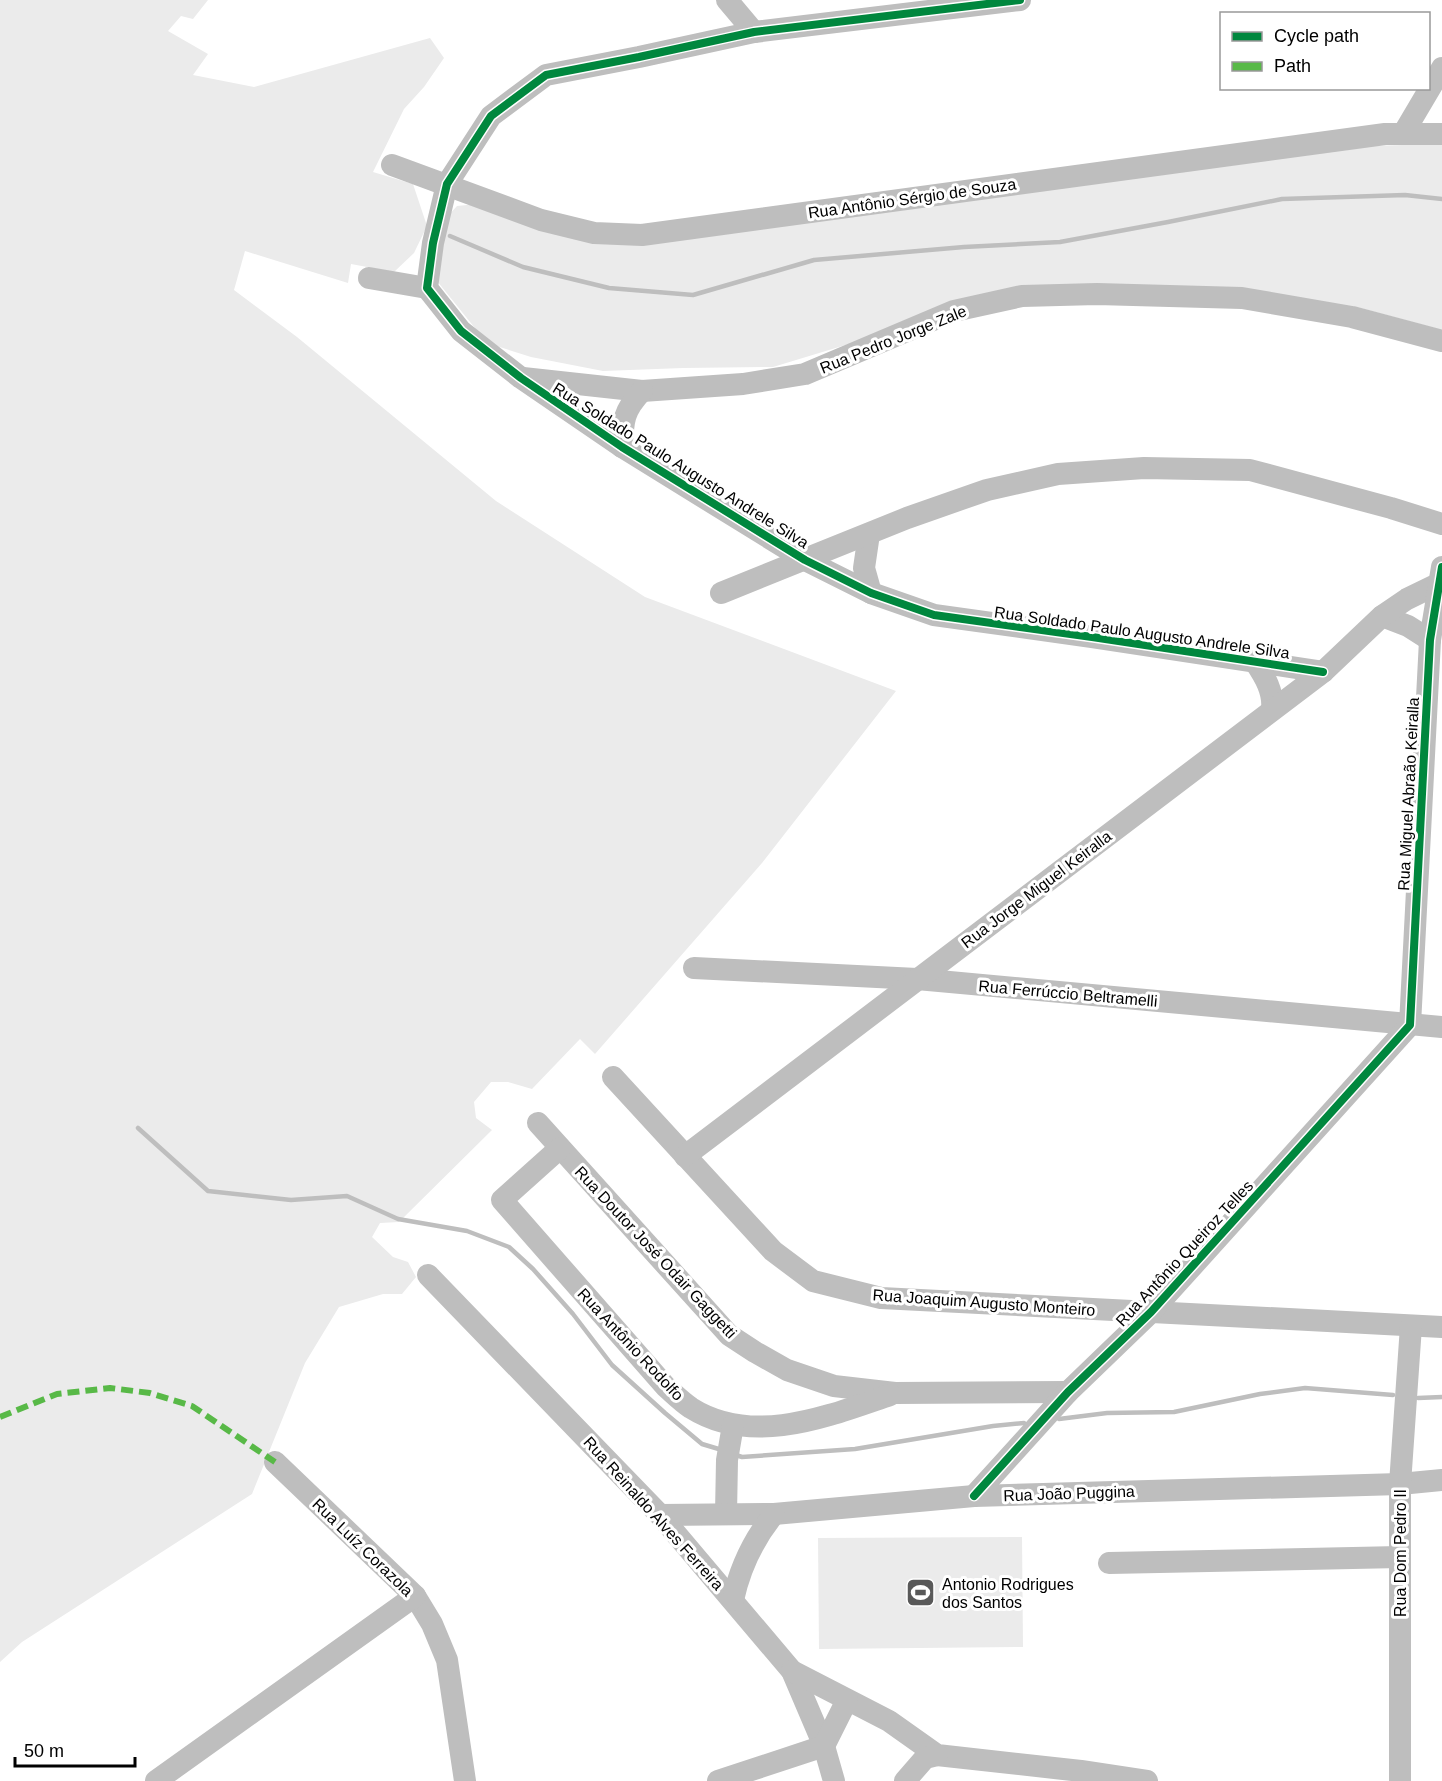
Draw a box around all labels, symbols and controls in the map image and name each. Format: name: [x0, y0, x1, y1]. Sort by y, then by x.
legend: [1220, 12, 1430, 90]
text: Cycle path: [1274, 26, 1359, 46]
text: Path: [1274, 56, 1311, 76]
street label: Rua Antônio Sérgio de Souza: [807, 175, 1017, 222]
street label: Rua Pedro Jorge Zale: [817, 302, 969, 377]
street label: Rua Soldado Paulo Augusto Andrele Silva: [550, 379, 812, 552]
street label: Rua Soldado Paulo Augusto Andrele Silva: [993, 603, 1291, 662]
street label: Rua Miguel Abraão Keiralla: [1395, 697, 1422, 891]
street label: Rua Jorge Miguel Keiralla: [958, 827, 1115, 951]
street label: Rua Ferrúccio Beltramelli: [978, 977, 1158, 1010]
street label: Rua Doutor José Odair Gaggetti: [571, 1163, 740, 1342]
street label: Rua Antônio Queiroz Telles: [1112, 1177, 1256, 1330]
street label: Rua Antônio Rodolfo: [574, 1285, 687, 1404]
street label: Rua Joaquim Augusto Monteiro: [872, 1286, 1096, 1319]
street label: Rua Reinaldo Alves Ferreira: [580, 1433, 727, 1593]
street label: Rua João Puggina: [1003, 1483, 1135, 1504]
street label: Rua Dom Pedro II: [1392, 1489, 1409, 1617]
street label: Rua Luíz Corazola: [309, 1495, 416, 1600]
place label: Antonio Rodrigues dos Santos: [942, 1576, 1074, 1611]
sports icon: Antonio Rodrigues dos Santos: [905, 1577, 937, 1609]
scale bar: [15, 1730, 135, 1768]
text: 50 m: [24, 1741, 64, 1761]

